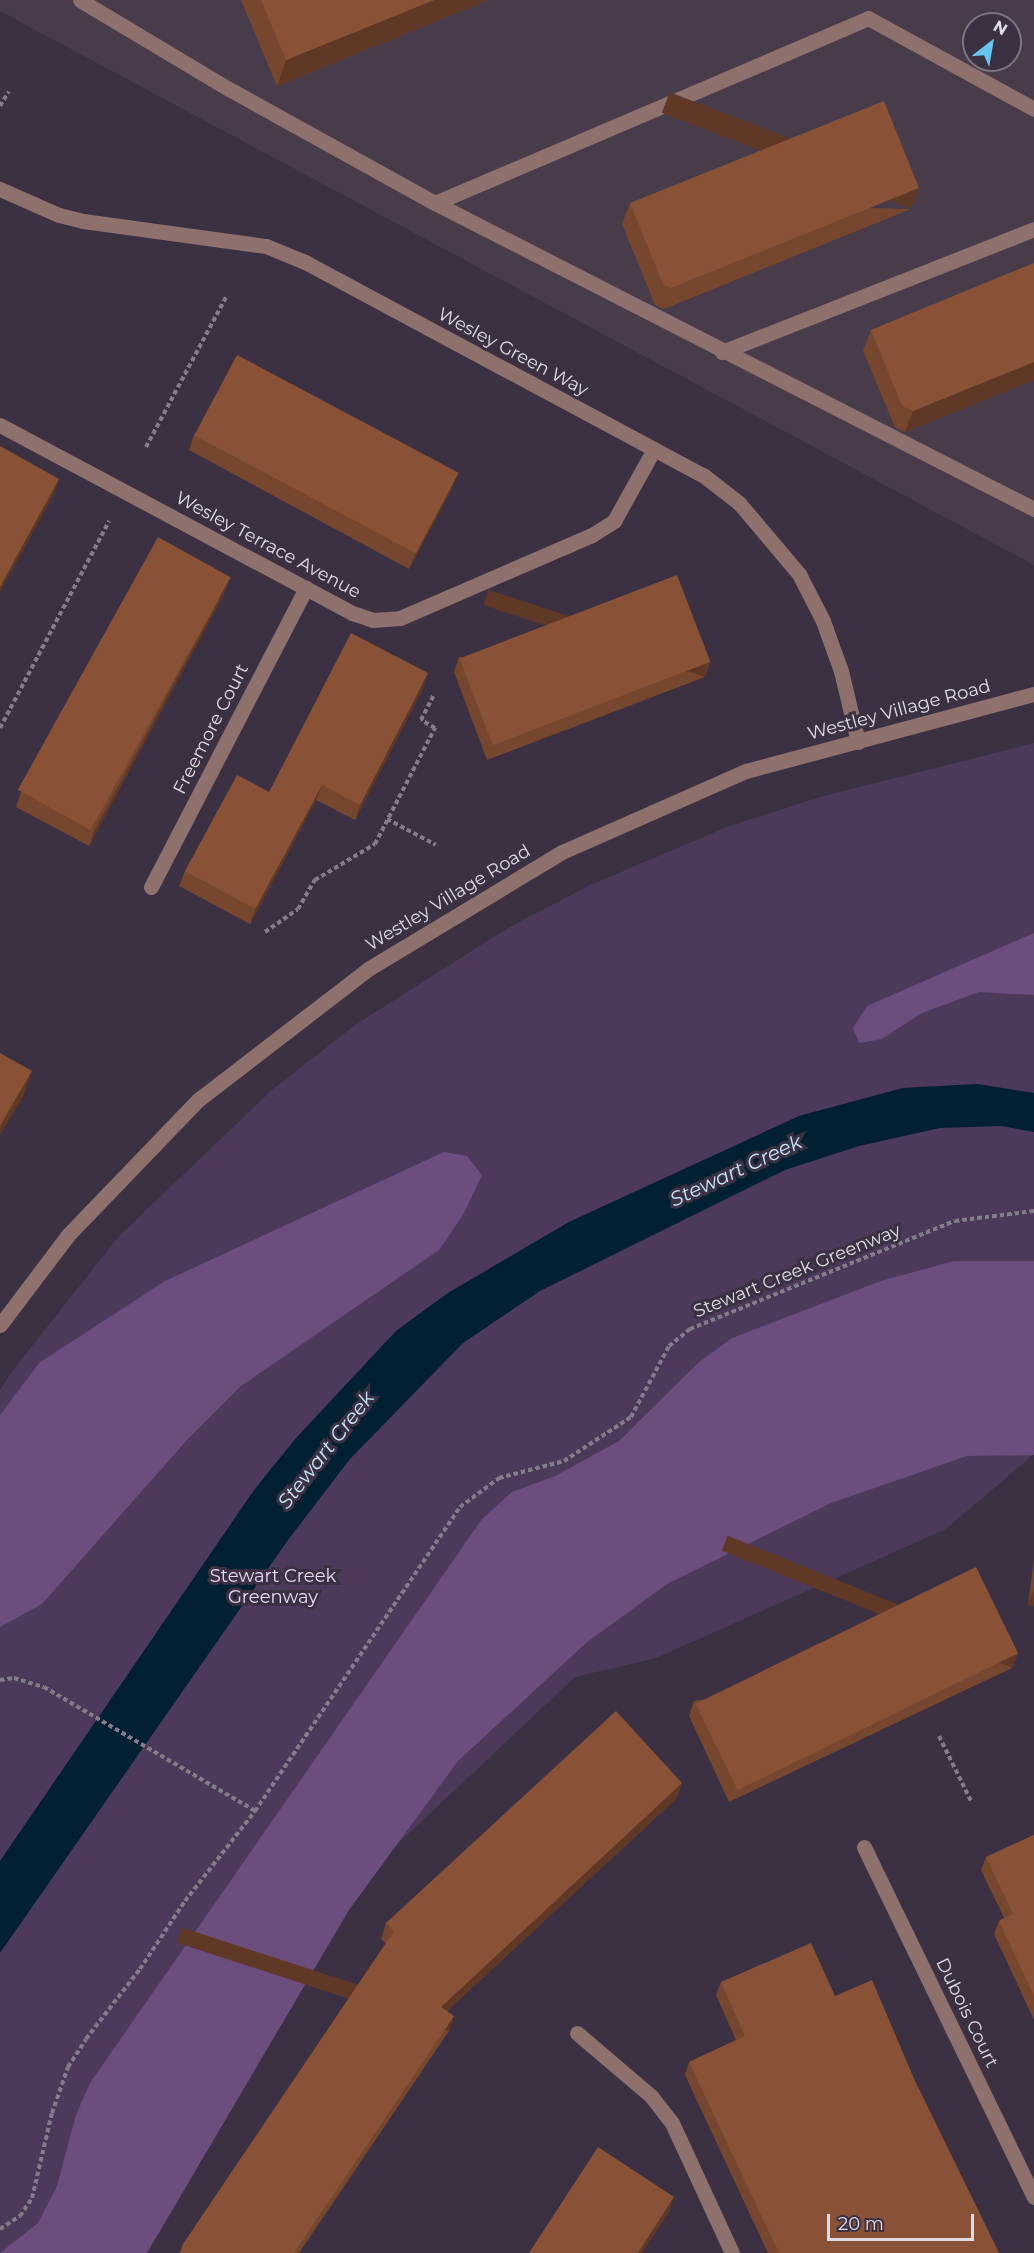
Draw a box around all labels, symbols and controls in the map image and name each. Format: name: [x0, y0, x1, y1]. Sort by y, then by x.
north arrow: [962, 12, 1022, 72]
text: N: [990, 16, 1011, 39]
street label: Wesley Green Way: [434, 303, 592, 401]
street label: Wesley Terrace Avenue: [172, 487, 364, 603]
street label: Freemore Court: [169, 660, 253, 798]
street label: Westley Village Road: [805, 675, 993, 745]
street label: Westley Village Road: [362, 840, 534, 956]
water label: Stewart Creek: [666, 1130, 806, 1212]
street label: Stewart Creek Greenway: [690, 1220, 904, 1322]
water label: Stewart Creek: [273, 1386, 379, 1514]
park label: Stewart Creek Greenway: [210, 1566, 336, 1608]
street label: Dubois Court: [931, 1955, 1003, 2071]
scale bar: [830, 2202, 977, 2240]
text: 20 m: [838, 2213, 884, 2235]

